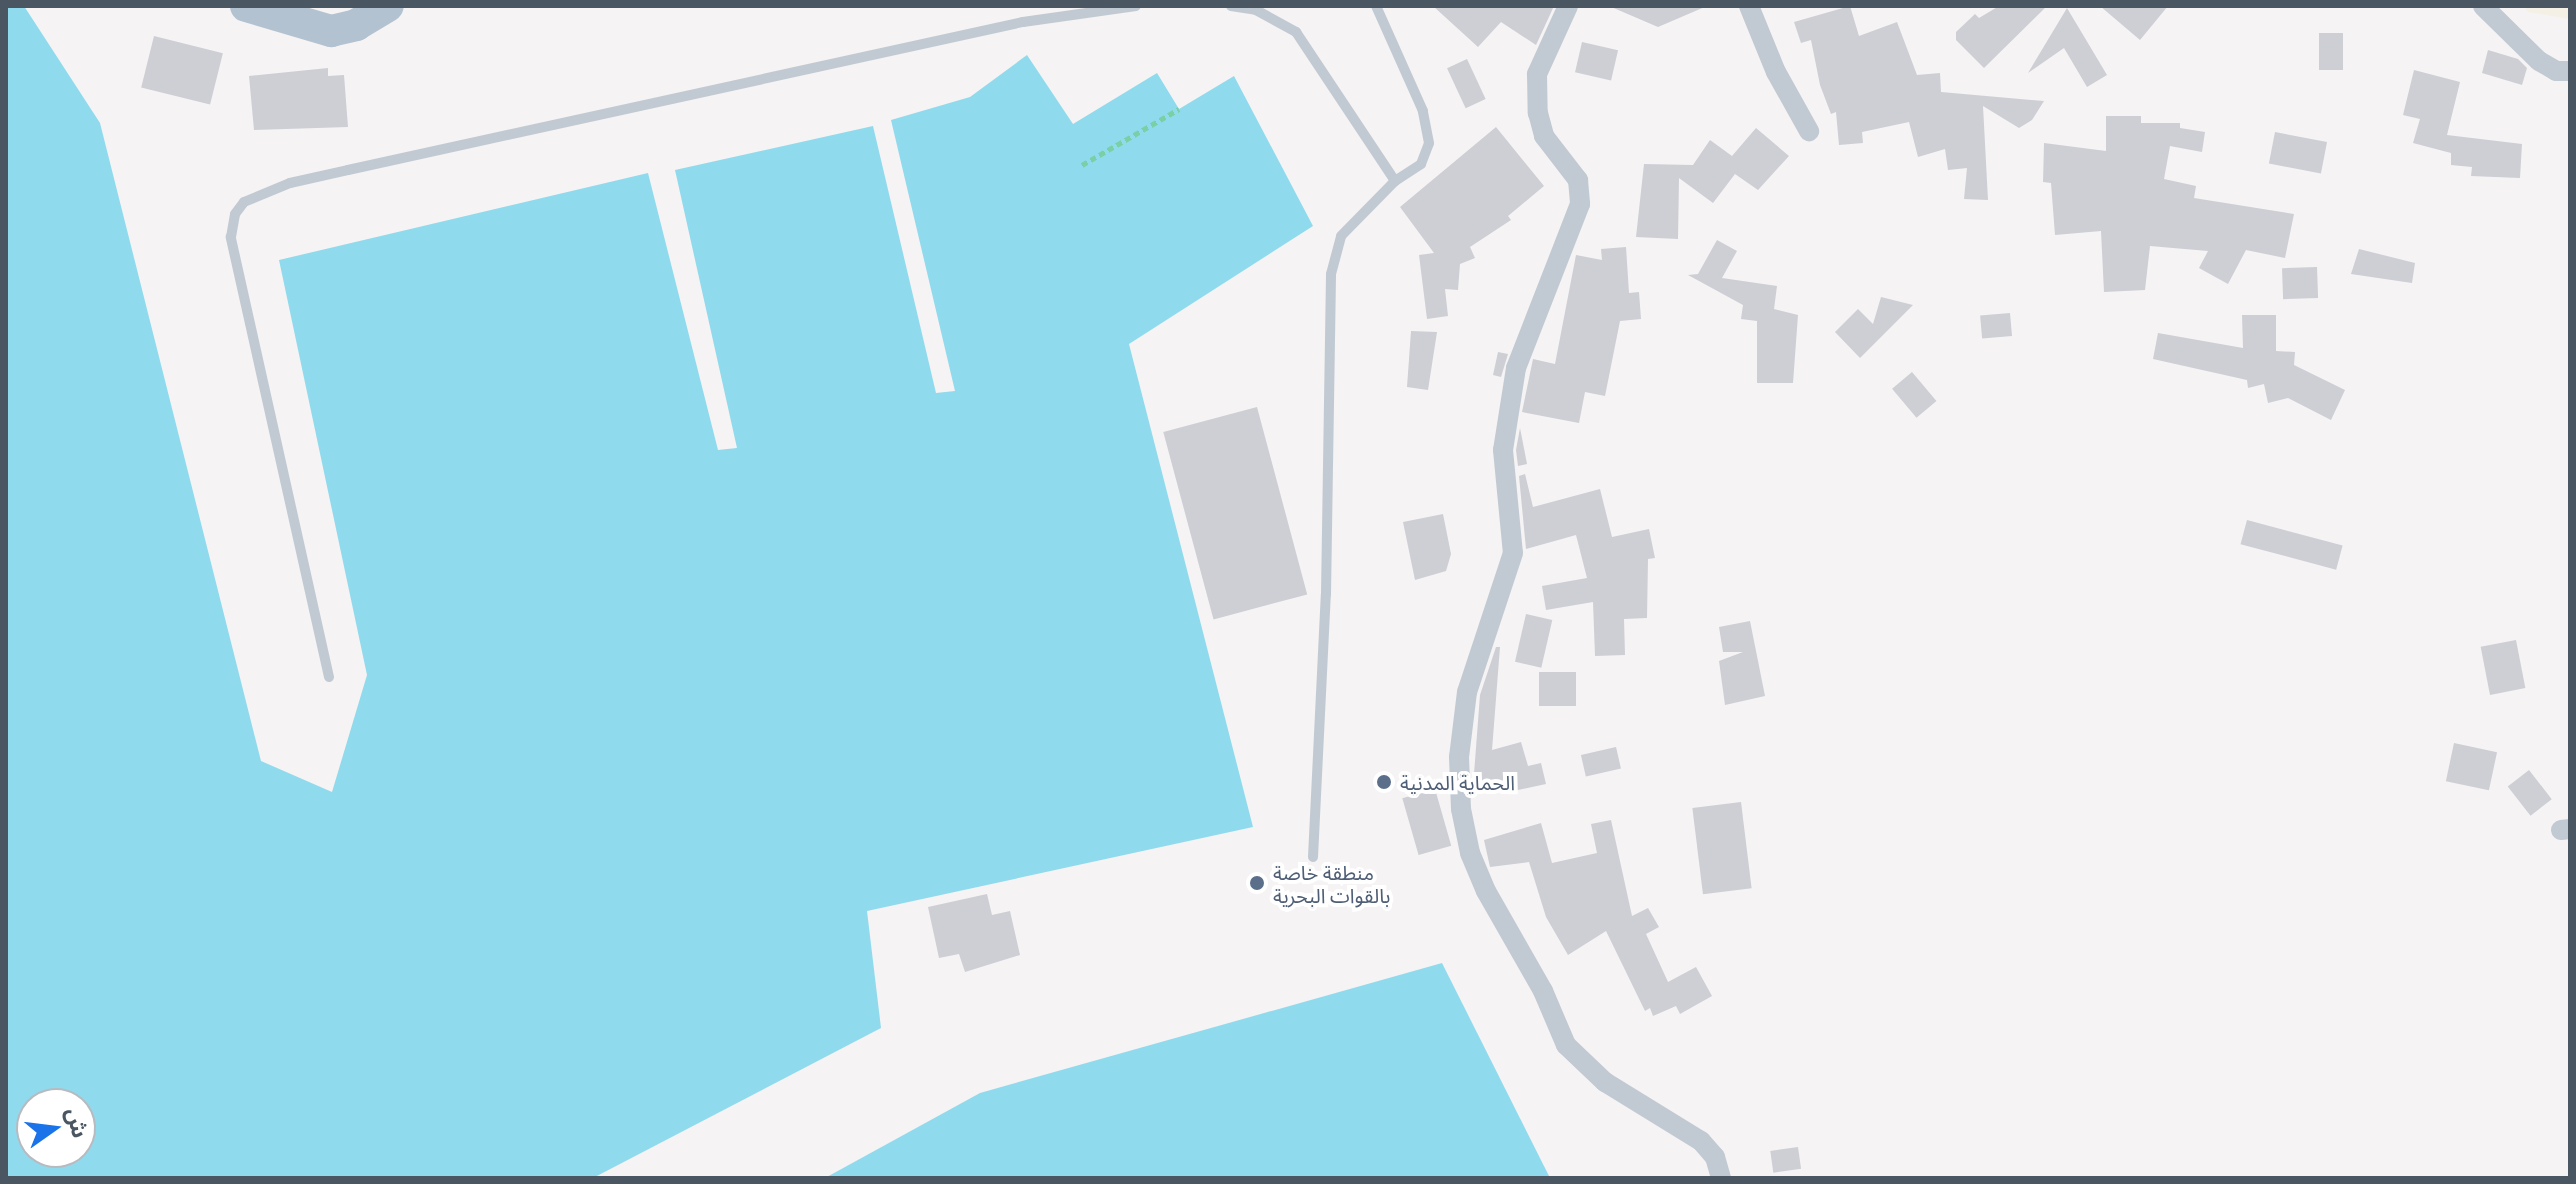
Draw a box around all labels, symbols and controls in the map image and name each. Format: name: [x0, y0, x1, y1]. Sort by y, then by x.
place label: الحماية المدنية: [1400, 770, 1515, 794]
marker: الحماية المدنية: [1375, 773, 1393, 791]
place label: منطقة خاصة بالقوات البحرية: [1273, 860, 1390, 907]
marker: منطقة خاصة بالقوات البحرية: [1248, 874, 1266, 892]
north arrow: [16, 1088, 96, 1168]
text: ش: [57, 1104, 97, 1141]

